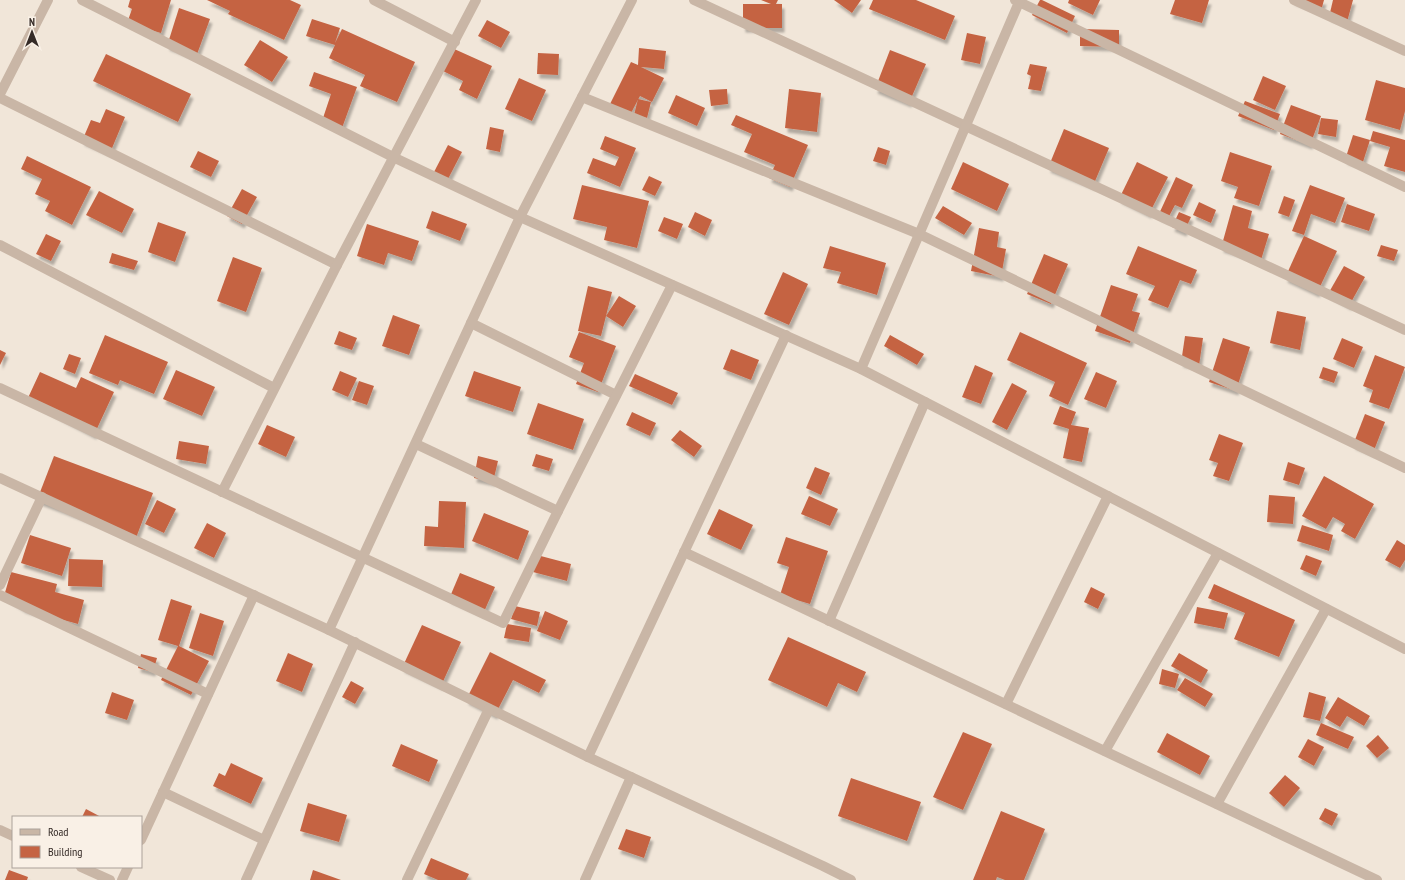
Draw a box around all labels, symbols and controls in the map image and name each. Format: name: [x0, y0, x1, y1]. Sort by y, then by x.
north arrow: [12, 12, 52, 52]
text: N: [29, 15, 35, 29]
legend: [12, 816, 142, 868]
text: Road: [48, 824, 68, 839]
text: Building: [48, 844, 83, 859]

